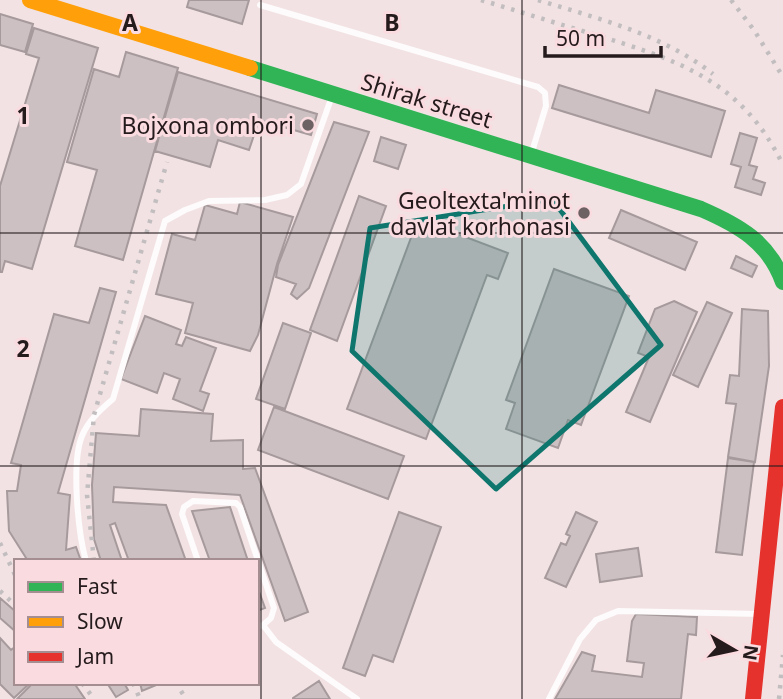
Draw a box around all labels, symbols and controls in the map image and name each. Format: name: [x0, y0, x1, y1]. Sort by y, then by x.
text: A: [122, 6, 138, 38]
text: B: [384, 6, 400, 38]
scale bar: [545, 14, 660, 58]
text: 50 m: [556, 24, 605, 52]
street label: Shirak street: [357, 65, 497, 135]
text: 1: [16, 99, 30, 131]
place label: Bojxona ombori: [122, 109, 294, 141]
marker: Bojxona ombori: [300, 117, 316, 133]
place label: Geoltexta'minot davlat korhonasi: [390, 184, 570, 242]
marker: Geoltexta'minot davlat korhonasi: [576, 205, 592, 221]
text: 2: [16, 332, 30, 364]
legend: [14, 559, 259, 685]
text: Fast: [77, 572, 118, 600]
text: Slow: [77, 607, 123, 635]
north arrow: [699, 615, 769, 685]
text: Jam: [75, 642, 114, 670]
text: N: [737, 643, 765, 662]

